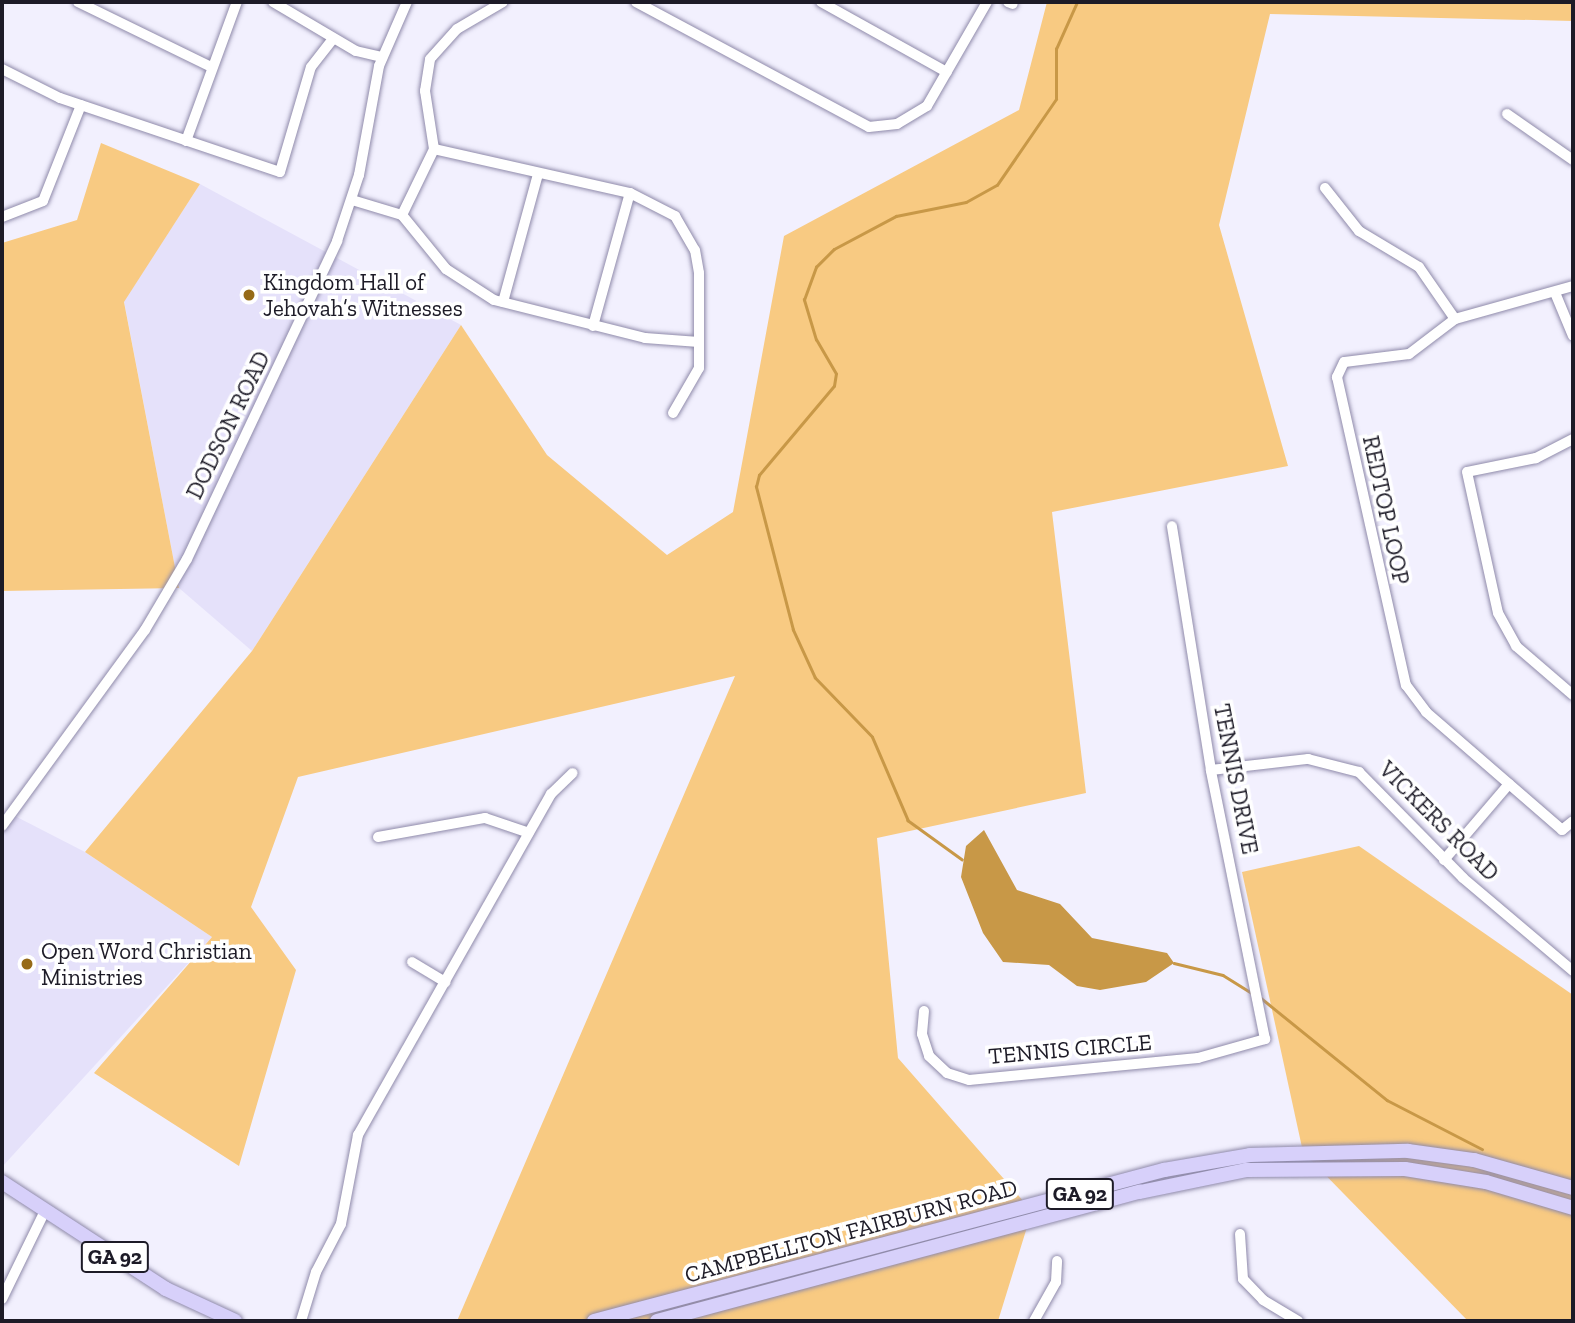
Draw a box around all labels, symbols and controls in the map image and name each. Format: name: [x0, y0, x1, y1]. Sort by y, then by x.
place label: Kingdom Hall of Jehovah’s Witnesses: [263, 268, 463, 322]
marker: Kingdom Hall of Jehovah’s Witnesses: [241, 287, 257, 303]
street label: DODSON ROAD: [180, 347, 276, 503]
street label: REDTOP LOOP: [1357, 433, 1415, 587]
street label: TENNIS DRIVE: [1208, 701, 1264, 857]
street label: VICKERS ROAD: [1373, 755, 1505, 887]
place label: Open Word Christian Ministries: [41, 937, 253, 991]
marker: Open Word Christian Ministries: [19, 956, 35, 972]
street label: TENNIS CIRCLE: [987, 1028, 1153, 1070]
street label: CAMPBELLTON FAIRBURN ROAD: [682, 1173, 1020, 1289]
road number: GA 92: [1045, 1176, 1115, 1212]
road number: GA 92: [80, 1240, 150, 1274]

